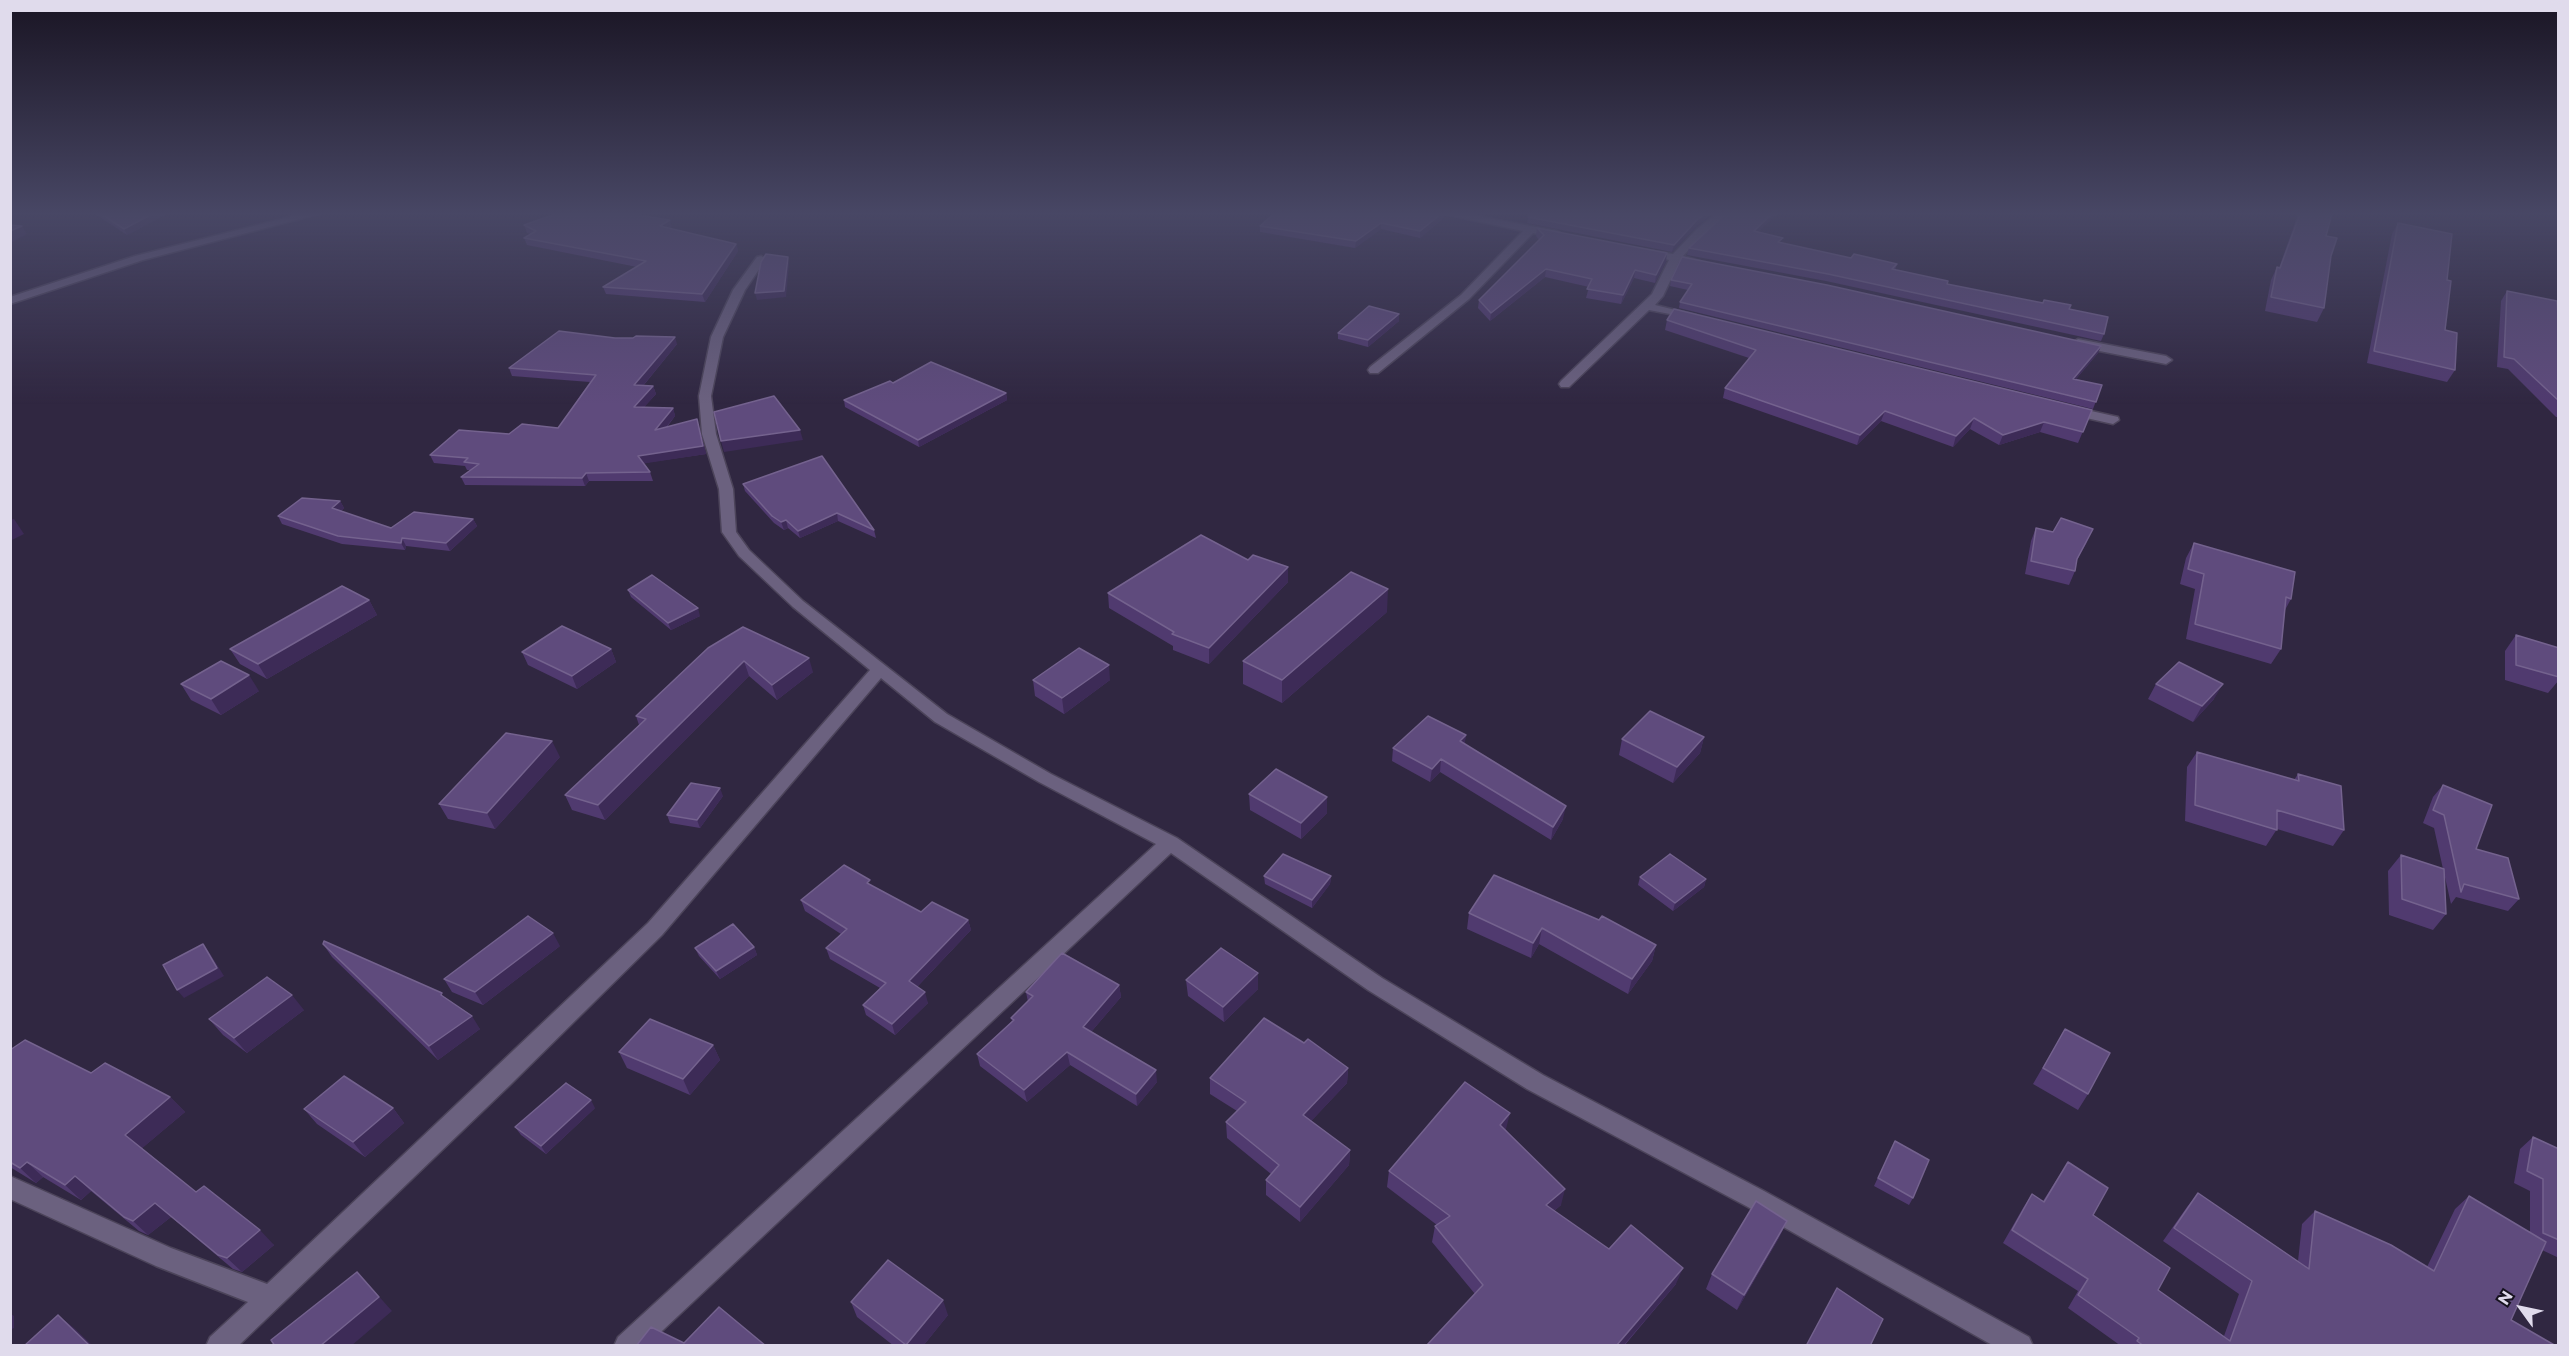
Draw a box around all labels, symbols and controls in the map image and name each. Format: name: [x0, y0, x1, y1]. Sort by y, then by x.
north arrow: [2491, 1278, 2551, 1338]
text: N: [2494, 1287, 2517, 1309]

